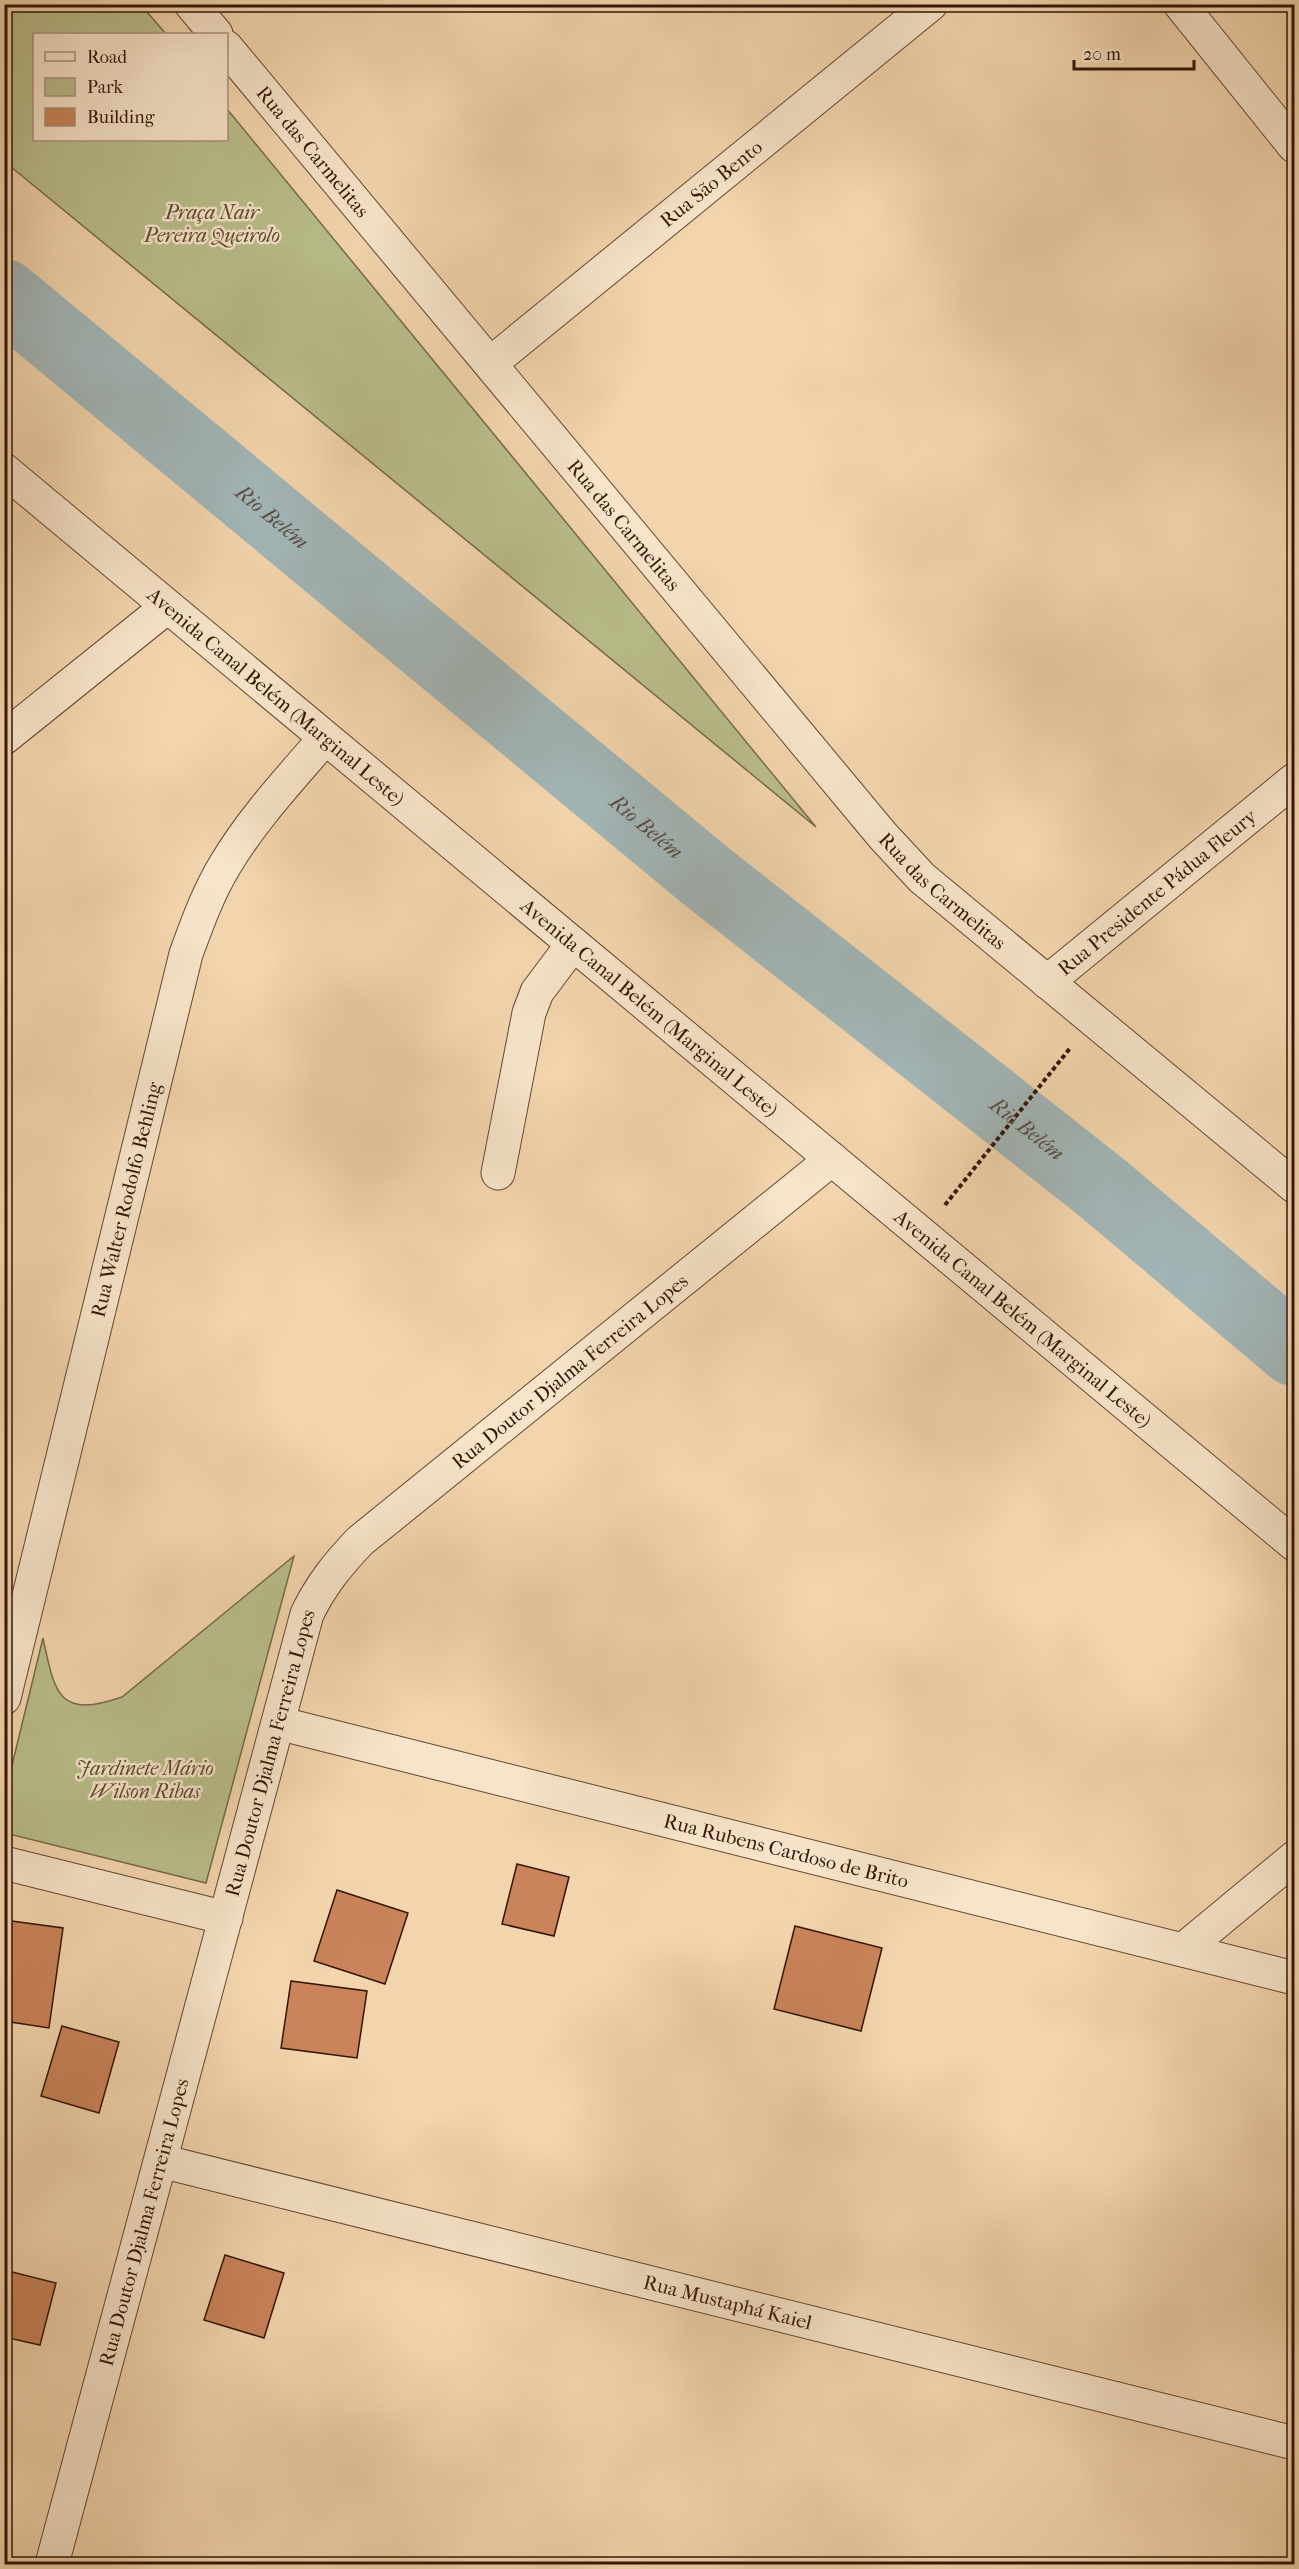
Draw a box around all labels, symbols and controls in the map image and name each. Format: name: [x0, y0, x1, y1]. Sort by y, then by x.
legend: [33, 33, 228, 141]
scale bar: [1074, 33, 1194, 71]
text: 20 m: [1083, 44, 1121, 65]
text: Road: [87, 47, 127, 68]
text: Park: [87, 77, 124, 98]
street label: Rua das Carmelitas: [252, 81, 374, 222]
text: Building: [87, 107, 155, 128]
street label: Rua São Bento: [655, 135, 767, 232]
park label: Praça Nair Pereira Queirolo: [143, 201, 280, 248]
street label: Rua das Carmelitas: [563, 455, 685, 595]
water label: Rio Belém: [229, 479, 314, 554]
street label: Avenida Canal Belém (Marginal Leste): [142, 582, 409, 810]
water label: Rio Belém: [604, 788, 688, 864]
street label: Rua Presidente Pádua Fleury: [1053, 803, 1262, 980]
street label: Rua das Carmelitas: [874, 828, 1011, 954]
street label: Avenida Canal Belém (Marginal Leste): [516, 893, 783, 1121]
street label: Rua Walter Rodolfo Behling: [86, 1079, 166, 1320]
water label: Rio Belém: [984, 1091, 1069, 1165]
street label: Avenida Canal Belém (Marginal Leste): [889, 1204, 1156, 1432]
street label: Rua Doutor Djalma Ferreira Lopes: [447, 1269, 692, 1474]
street label: Rua Doutor Djalma Ferreira Lopes: [220, 1605, 319, 1899]
park label: Jardinete Mário Wilson Ribas: [76, 1757, 214, 1803]
street label: Rua Rubens Cardoso de Brito: [661, 1809, 911, 1892]
street label: Rua Doutor Djalma Ferreira Lopes: [94, 2076, 193, 2368]
street label: Rua Mustaphá Kaiel: [641, 2270, 815, 2334]

